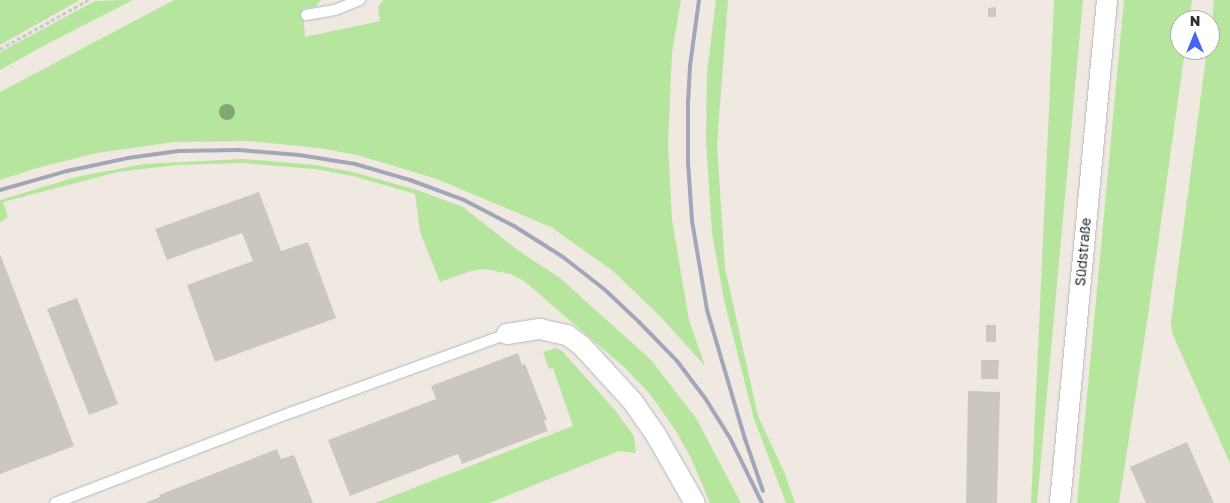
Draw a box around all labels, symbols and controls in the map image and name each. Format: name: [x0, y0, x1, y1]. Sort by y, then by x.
north arrow: [1170, 10, 1220, 60]
text: N: [1190, 12, 1200, 29]
street label: Südstraße: [1072, 217, 1094, 287]

